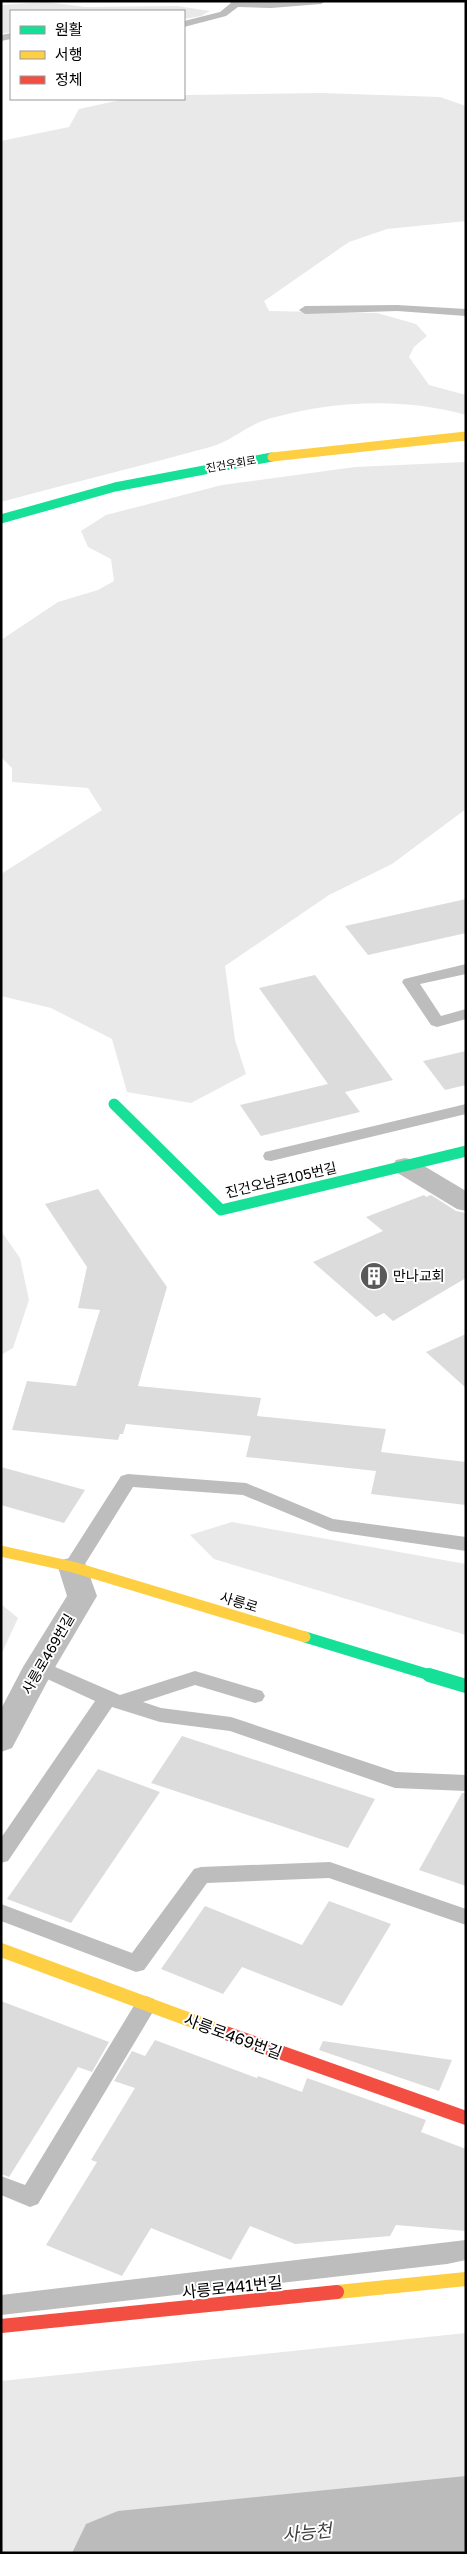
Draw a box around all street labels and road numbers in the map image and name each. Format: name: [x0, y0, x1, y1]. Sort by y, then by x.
street label: 진건우회로: [205, 453, 257, 474]
street label: 진건오남로105번길: [224, 1158, 338, 1201]
street label: 사릉로: [218, 1588, 260, 1615]
street label: 사릉로469번길: [18, 1611, 77, 1697]
street label: 사릉로469번길: [181, 2009, 285, 2063]
street label: 사릉로441번길: [181, 2272, 283, 2302]

